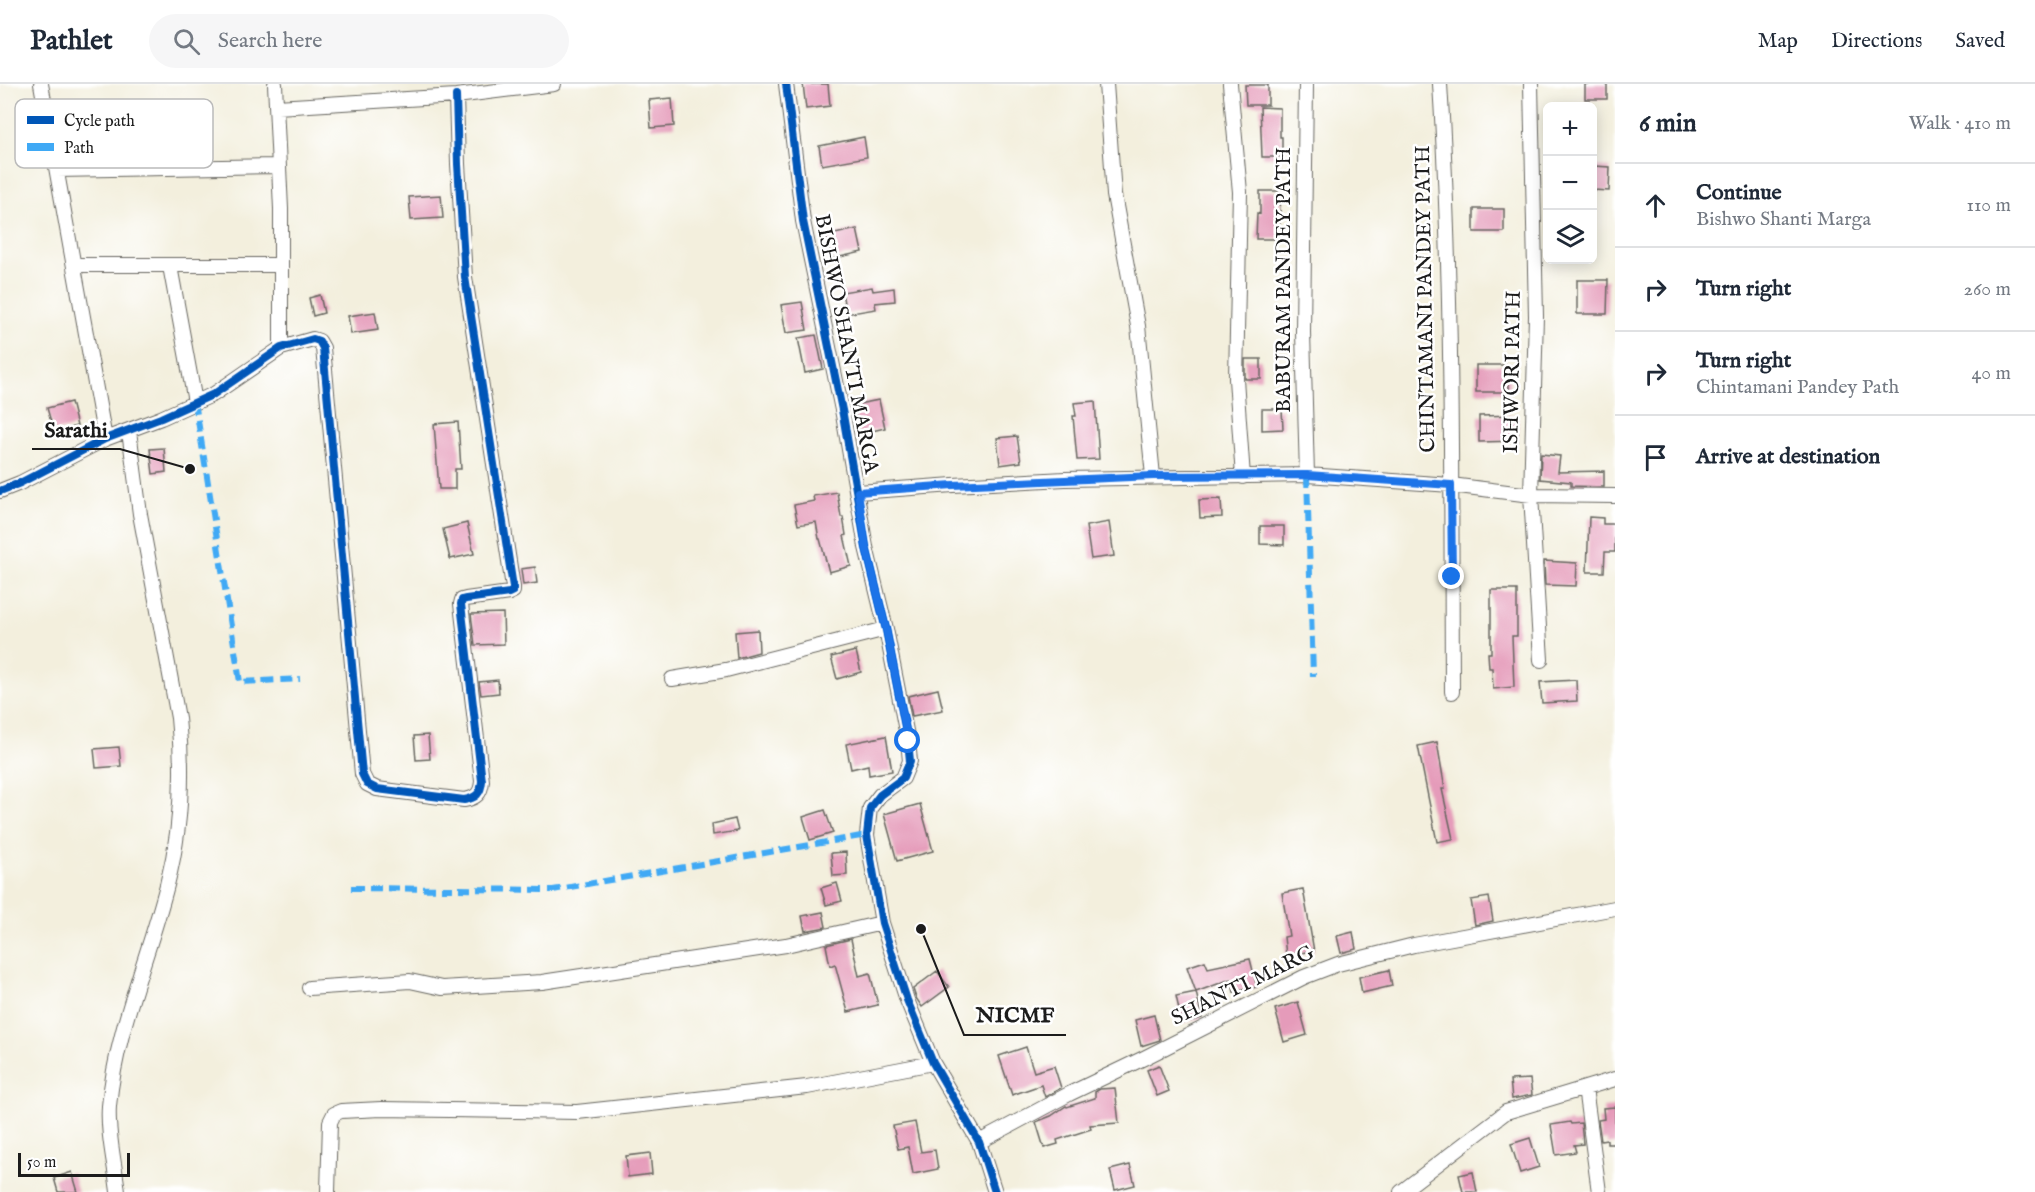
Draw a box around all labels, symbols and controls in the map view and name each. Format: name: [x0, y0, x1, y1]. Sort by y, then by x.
search box: [149, 14, 569, 68]
text: Pathlet: [30, 24, 113, 59]
icon: search: [170, 25, 203, 58]
text: Search here: [218, 27, 322, 55]
text: Map: [1758, 28, 1798, 55]
text: Directions: [1831, 28, 1922, 55]
text: Saved: [1955, 28, 2005, 55]
legend: [15, 99, 213, 168]
map controls: [1543, 102, 1597, 264]
button: +: [1543, 102, 1597, 156]
text: 6 min: [1639, 107, 1697, 140]
text: Walk · 410 m: [1908, 111, 2011, 136]
text: Cycle path: [64, 112, 135, 132]
text: Path: [64, 139, 95, 159]
street label: CHINTAMANI PANDEY PATH: [1410, 145, 1442, 453]
street label: BABURAM PANDEY PATH: [1271, 147, 1298, 413]
button: −: [1543, 156, 1597, 210]
text: Continue: [1696, 179, 1782, 207]
icon: ahead: [1639, 189, 1672, 222]
text: 110 m: [1967, 193, 2011, 218]
text: Bishwo Shanti Marga: [1696, 207, 1871, 232]
button: layers: [1543, 210, 1597, 264]
street label: BISHWO SHANTI MARGA: [808, 212, 885, 477]
icon: right: [1639, 273, 1672, 306]
text: Turn right: [1696, 275, 1791, 303]
text: 260 m: [1964, 277, 2011, 302]
street label: ISHWORI PATH: [1498, 290, 1528, 454]
text: Turn right: [1696, 347, 1791, 375]
icon: right: [1639, 357, 1672, 390]
text: 40 m: [1972, 361, 2011, 386]
text: Chintamani Pandey Path: [1696, 375, 1899, 400]
callout: Sarathi: [32, 409, 120, 449]
text: Sarathi: [44, 417, 108, 445]
icon: arrive: [1639, 441, 1672, 474]
text: Arrive at destination: [1696, 443, 1880, 471]
route end: [1438, 563, 1464, 589]
route start: [894, 727, 920, 753]
street label: SHANTI MARG: [1167, 939, 1319, 1032]
callout: NICMF: [964, 995, 1066, 1035]
text: NICMF: [975, 1002, 1054, 1030]
scale bar: [18, 1150, 130, 1178]
text: 50 m: [27, 1153, 56, 1173]

